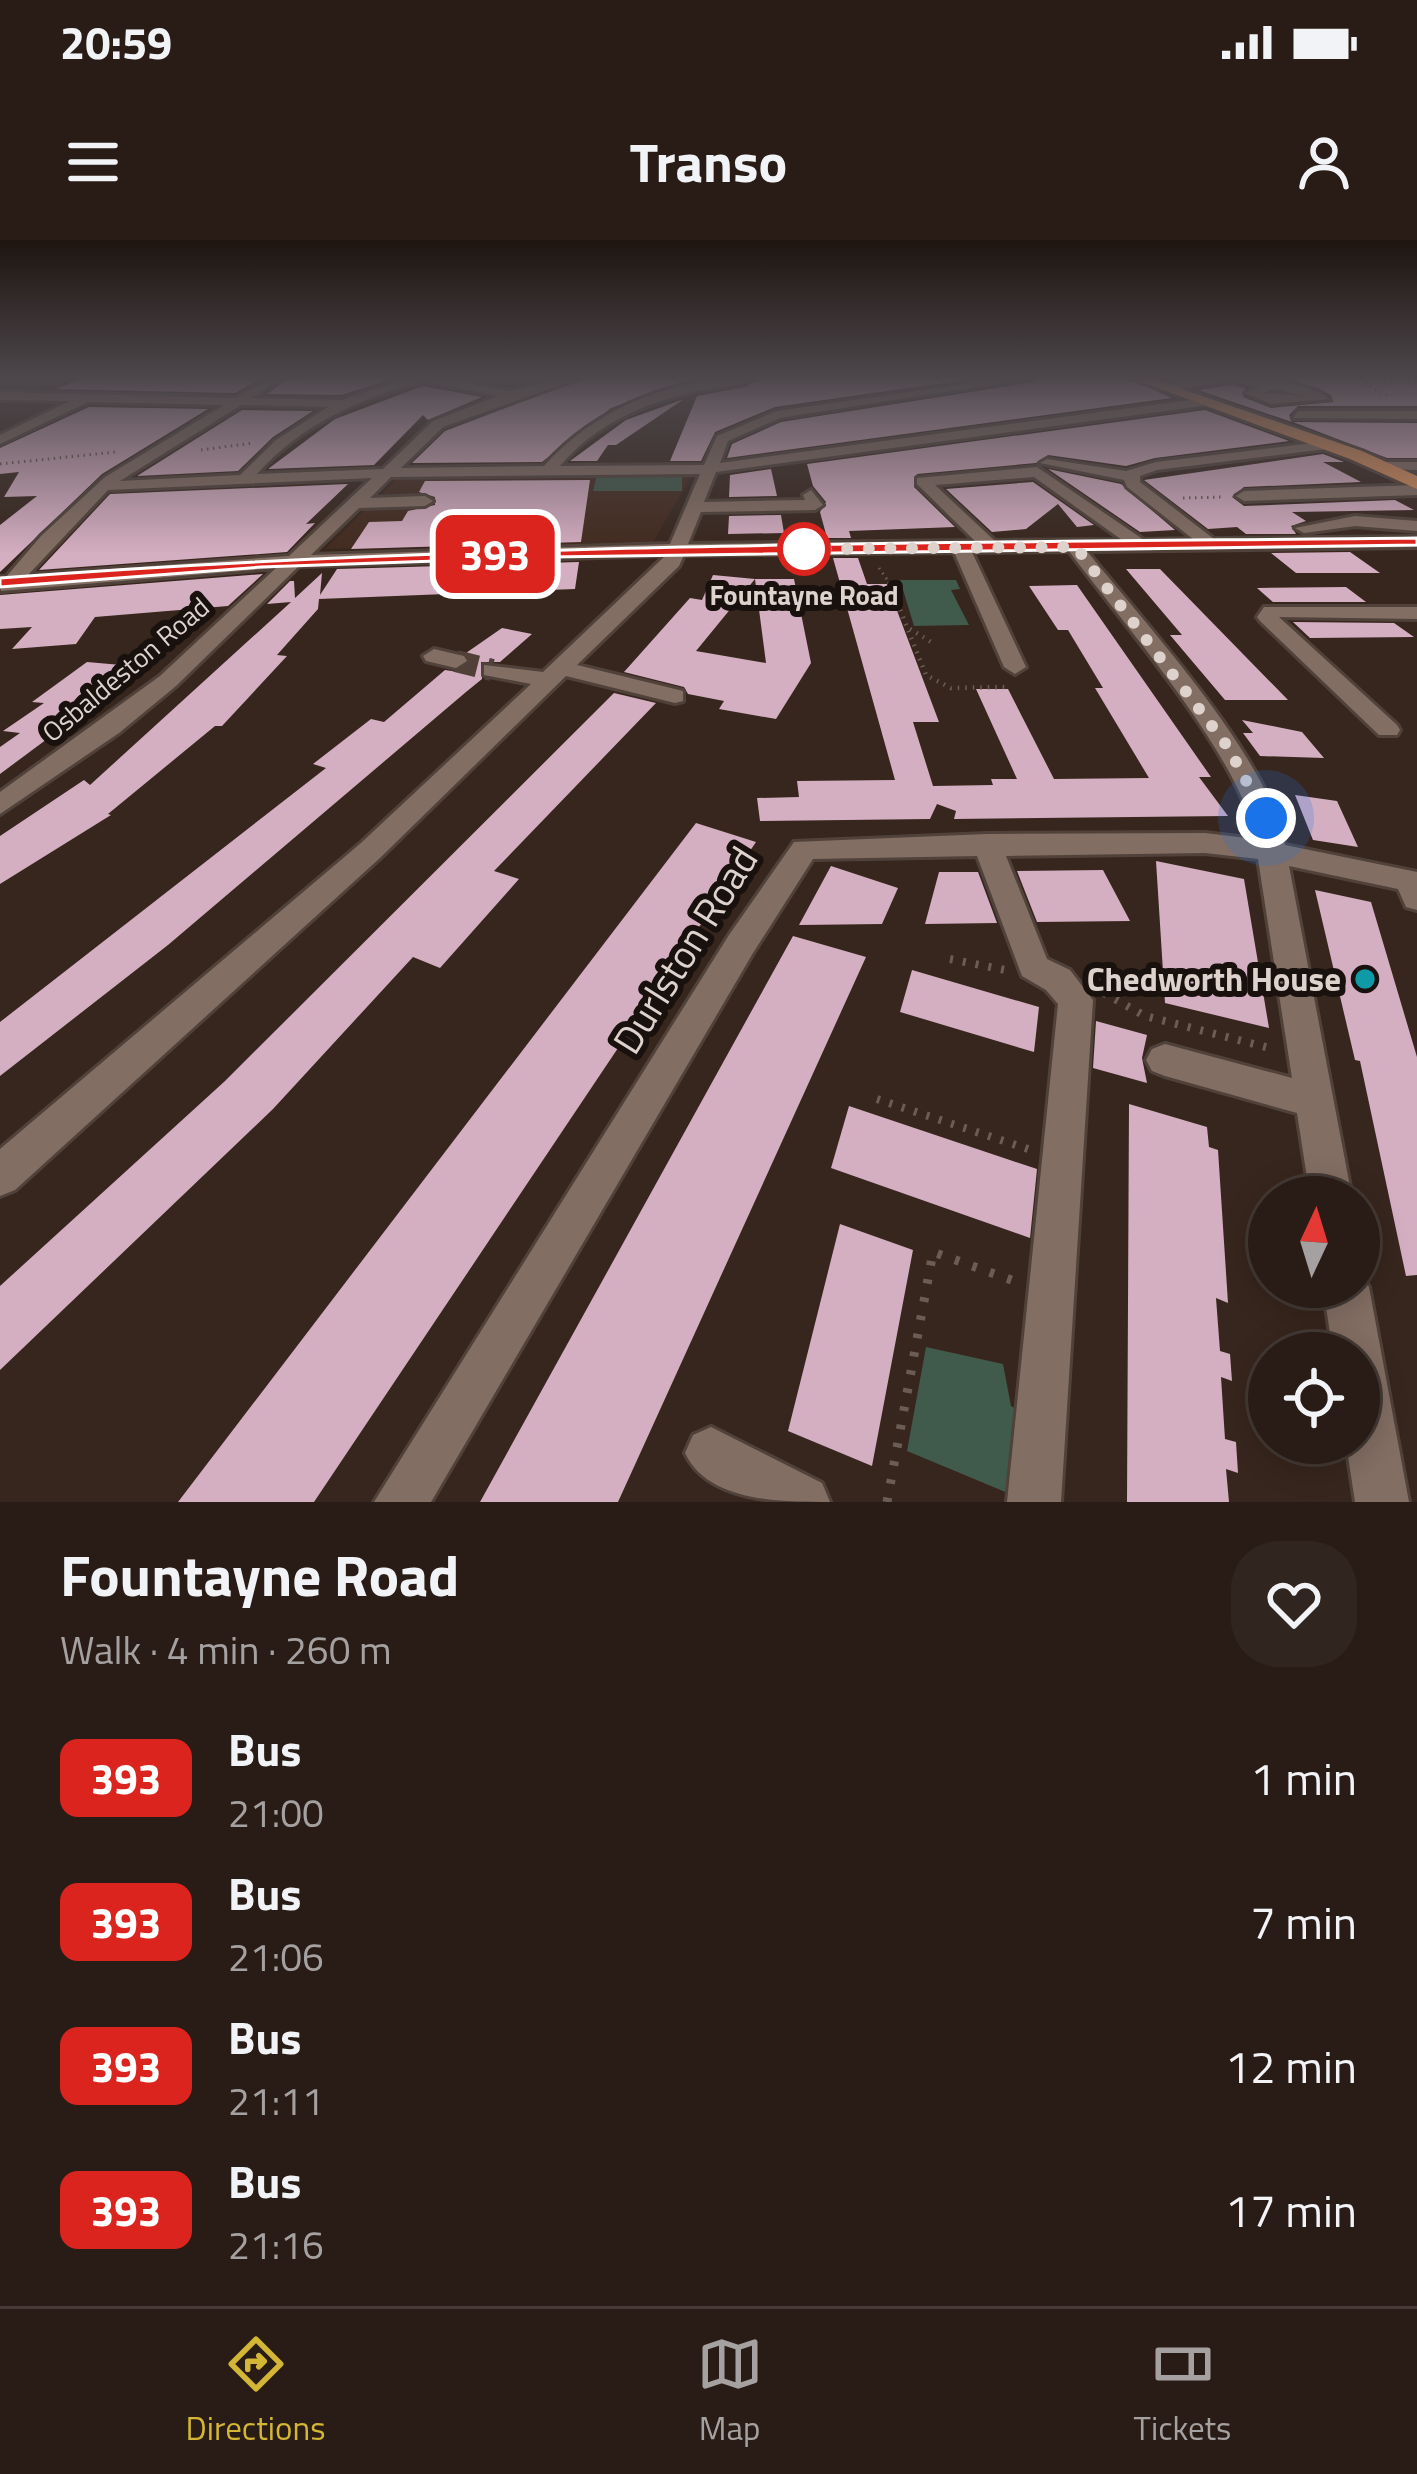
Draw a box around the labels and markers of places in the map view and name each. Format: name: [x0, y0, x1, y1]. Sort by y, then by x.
marker: Fountayne Road: [779, 524, 829, 574]
place label: Fountayne Road: [709, 574, 899, 615]
place label: Chedworth House: [1087, 954, 1341, 1004]
marker: Chedworth House: [1352, 966, 1378, 992]

